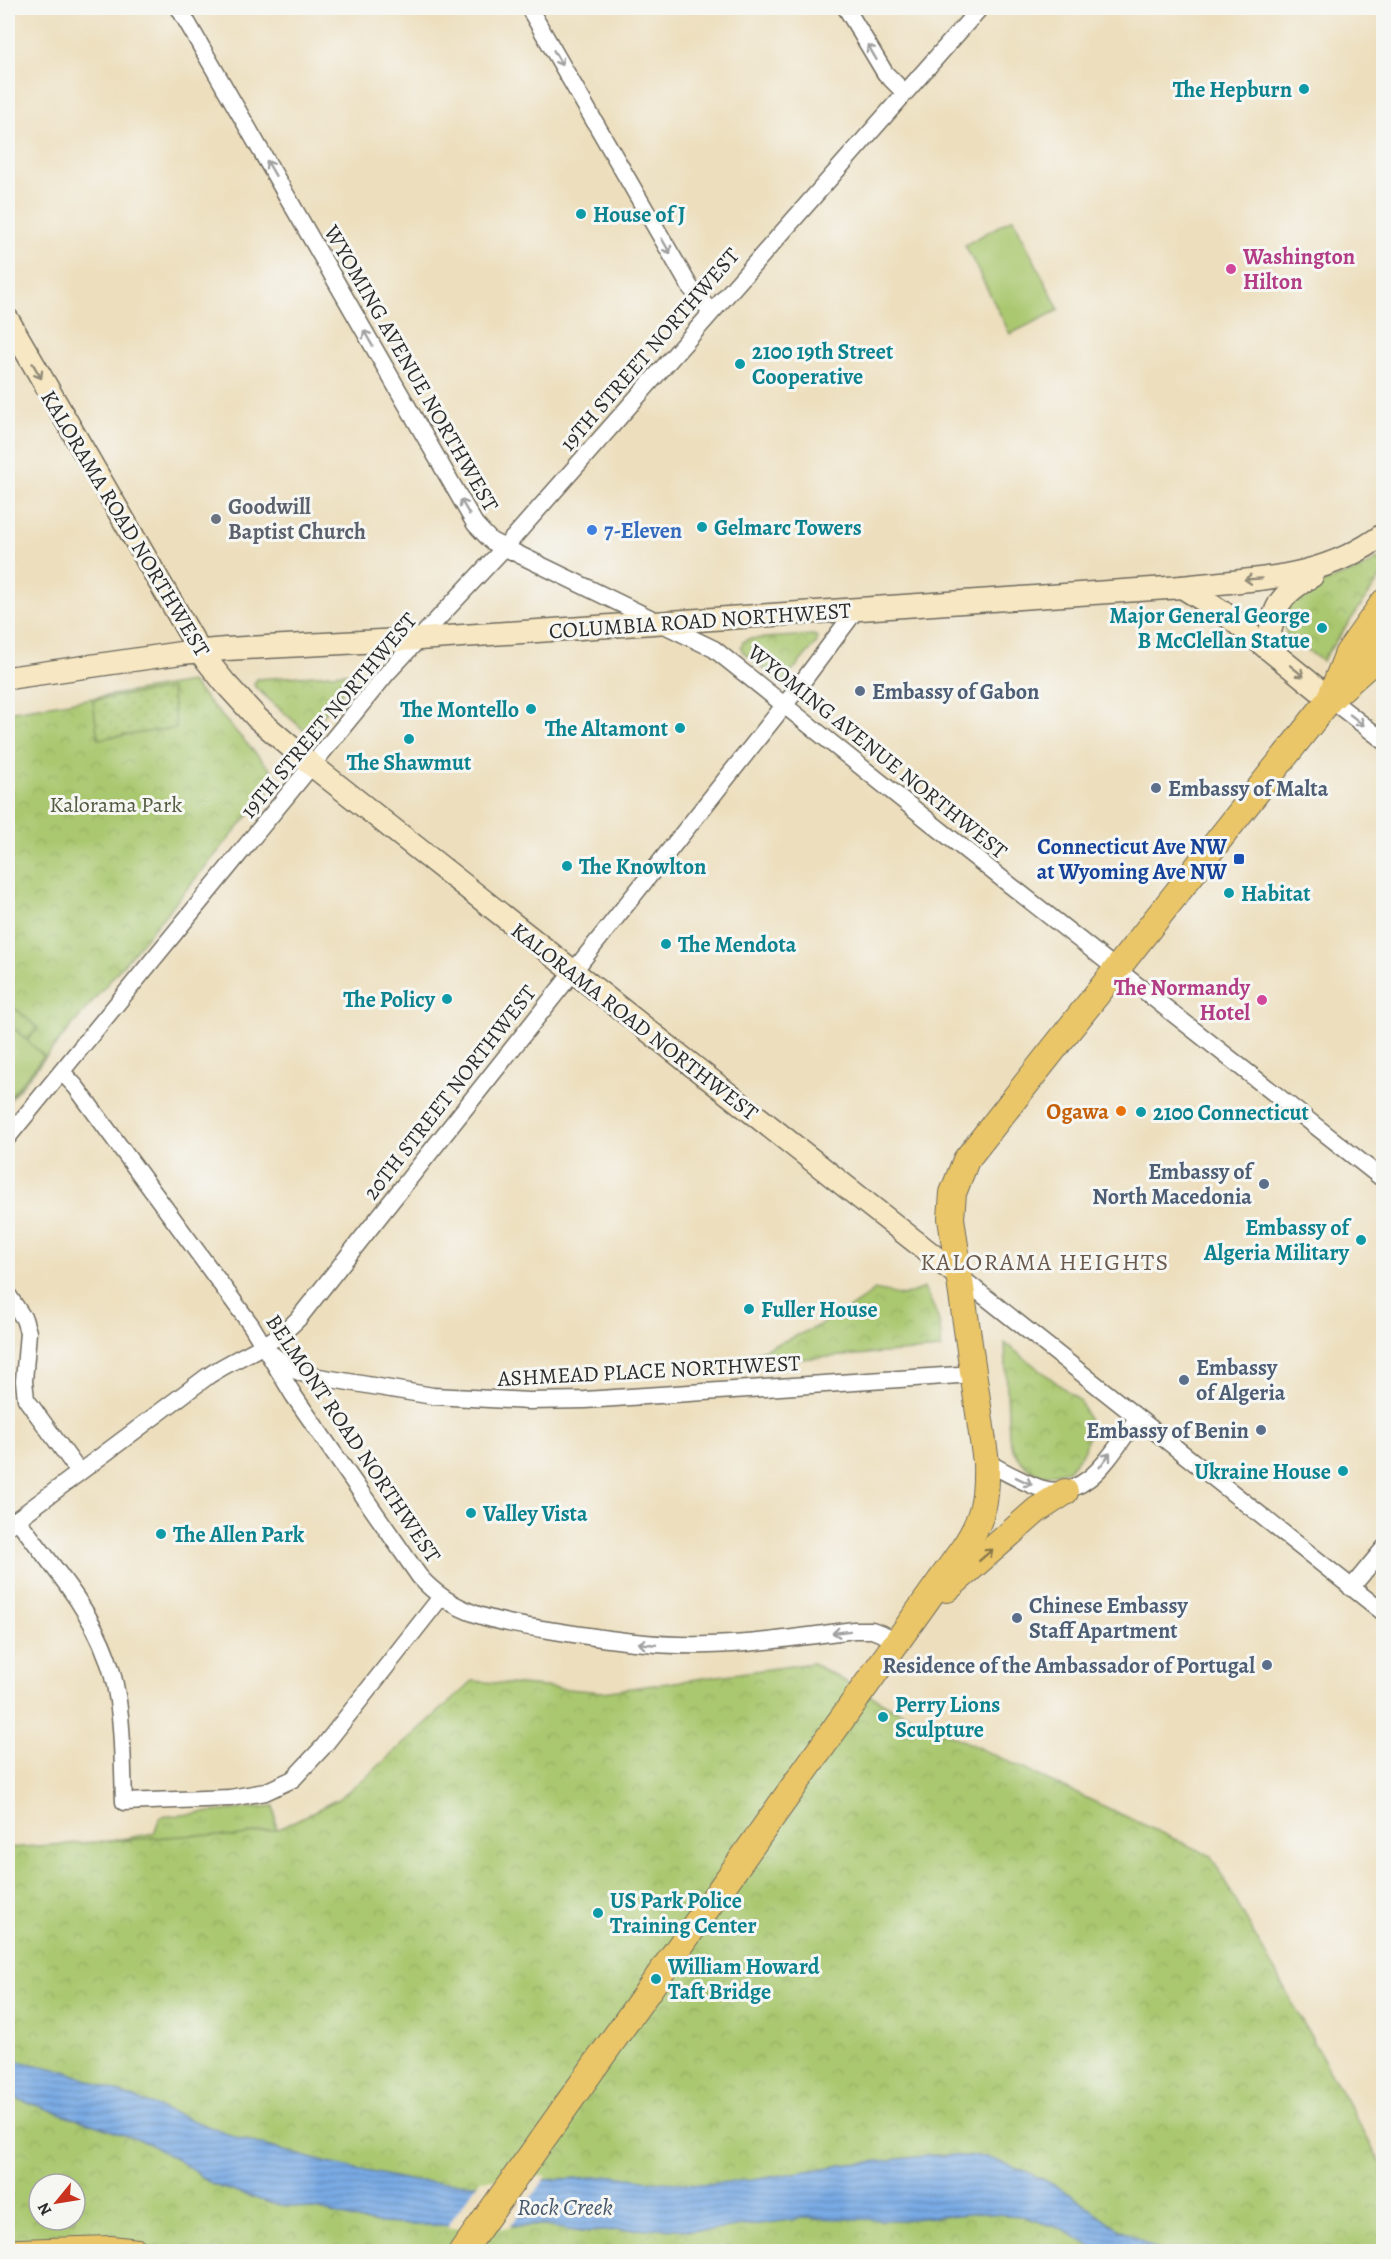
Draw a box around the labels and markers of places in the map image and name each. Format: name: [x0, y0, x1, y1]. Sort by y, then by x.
place label: The Hepburn: [1173, 75, 1292, 105]
marker: The Hepburn: [1297, 82, 1311, 96]
place label: House of J: [593, 200, 685, 230]
marker: House of J: [574, 207, 588, 221]
place label: Washington Hilton: [1242, 242, 1355, 297]
marker: Washington Hilton: [1224, 262, 1238, 276]
place label: 2100 19th Street Cooperative: [752, 337, 894, 392]
marker: 2100 19th Street Cooperative: [733, 357, 747, 371]
place label: Goodwill Baptist Church: [228, 492, 366, 547]
marker: Goodwill Baptist Church: [209, 512, 223, 526]
place label: Gelmarc Towers: [714, 513, 862, 543]
place label: 7-Eleven: [604, 516, 682, 546]
marker: Gelmarc Towers: [695, 520, 709, 534]
marker: 7-Eleven: [585, 523, 599, 537]
place label: Major General George B McClellan Statue: [1109, 601, 1310, 656]
marker: Major General George B McClellan Statue: [1315, 621, 1329, 635]
place label: Embassy of Gabon: [872, 677, 1039, 707]
marker: Embassy of Gabon: [853, 684, 867, 698]
place label: The Montello: [400, 695, 519, 725]
marker: The Montello: [524, 702, 538, 716]
place label: The Altamont: [545, 714, 669, 744]
marker: The Altamont: [673, 721, 687, 735]
marker: The Shawmut: [402, 732, 416, 746]
place label: The Shawmut: [347, 748, 472, 778]
place label: Embassy of Malta: [1168, 774, 1329, 804]
marker: Embassy of Malta: [1149, 781, 1163, 795]
place label: Connecticut Ave NW at Wyoming Ave NW: [1037, 832, 1228, 887]
place label: The Knowlton: [579, 852, 706, 882]
marker: Connecticut Ave NW at Wyoming Ave NW: [1232, 852, 1246, 866]
marker: The Knowlton: [560, 859, 574, 873]
place label: Habitat: [1241, 879, 1311, 909]
marker: Habitat: [1222, 886, 1236, 900]
place label: The Mendota: [678, 930, 797, 960]
marker: The Mendota: [659, 937, 673, 951]
place label: The Normandy Hotel: [1114, 973, 1251, 1028]
place label: The Policy: [343, 985, 436, 1015]
marker: The Policy: [440, 992, 454, 1006]
marker: The Normandy Hotel: [1255, 993, 1269, 1007]
place label: Ogawa: [1046, 1097, 1109, 1127]
place label: 2100 Connecticut: [1153, 1098, 1310, 1128]
marker: Ogawa: [1114, 1104, 1128, 1118]
marker: 2100 Connecticut: [1134, 1105, 1148, 1119]
place label: Embassy of North Macedonia: [1092, 1157, 1255, 1212]
marker: Embassy of North Macedonia: [1257, 1177, 1271, 1191]
place label: Embassy of Algeria Military: [1203, 1213, 1352, 1268]
marker: Embassy of Algeria Military: [1354, 1233, 1368, 1247]
place label: Fuller House: [761, 1295, 878, 1325]
marker: Fuller House: [742, 1302, 756, 1316]
place label: Embassy of Algeria: [1196, 1353, 1286, 1408]
marker: Embassy of Algeria: [1177, 1373, 1191, 1387]
place label: Embassy of Benin: [1086, 1416, 1249, 1446]
marker: Embassy of Benin: [1254, 1423, 1268, 1437]
place label: Ukraine House: [1194, 1457, 1331, 1487]
marker: Ukraine House: [1336, 1464, 1350, 1478]
place label: Valley Vista: [482, 1499, 588, 1529]
marker: Valley Vista: [464, 1506, 478, 1520]
place label: The Allen Park: [173, 1520, 305, 1550]
marker: The Allen Park: [154, 1527, 168, 1541]
place label: Chinese Embassy Staff Apartment: [1029, 1591, 1188, 1646]
marker: Chinese Embassy Staff Apartment: [1010, 1611, 1024, 1625]
place label: Residence of the Ambassador of Portugal: [883, 1651, 1255, 1681]
marker: Residence of the Ambassador of Portugal: [1260, 1658, 1274, 1672]
place label: Perry Lions Sculpture: [895, 1690, 1000, 1745]
marker: Perry Lions Sculpture: [876, 1710, 890, 1724]
place label: US Park Police Training Center: [610, 1886, 757, 1941]
marker: US Park Police Training Center: [591, 1906, 605, 1920]
place label: William Howard Taft Bridge: [667, 1952, 820, 2007]
marker: William Howard Taft Bridge: [649, 1972, 663, 1986]

